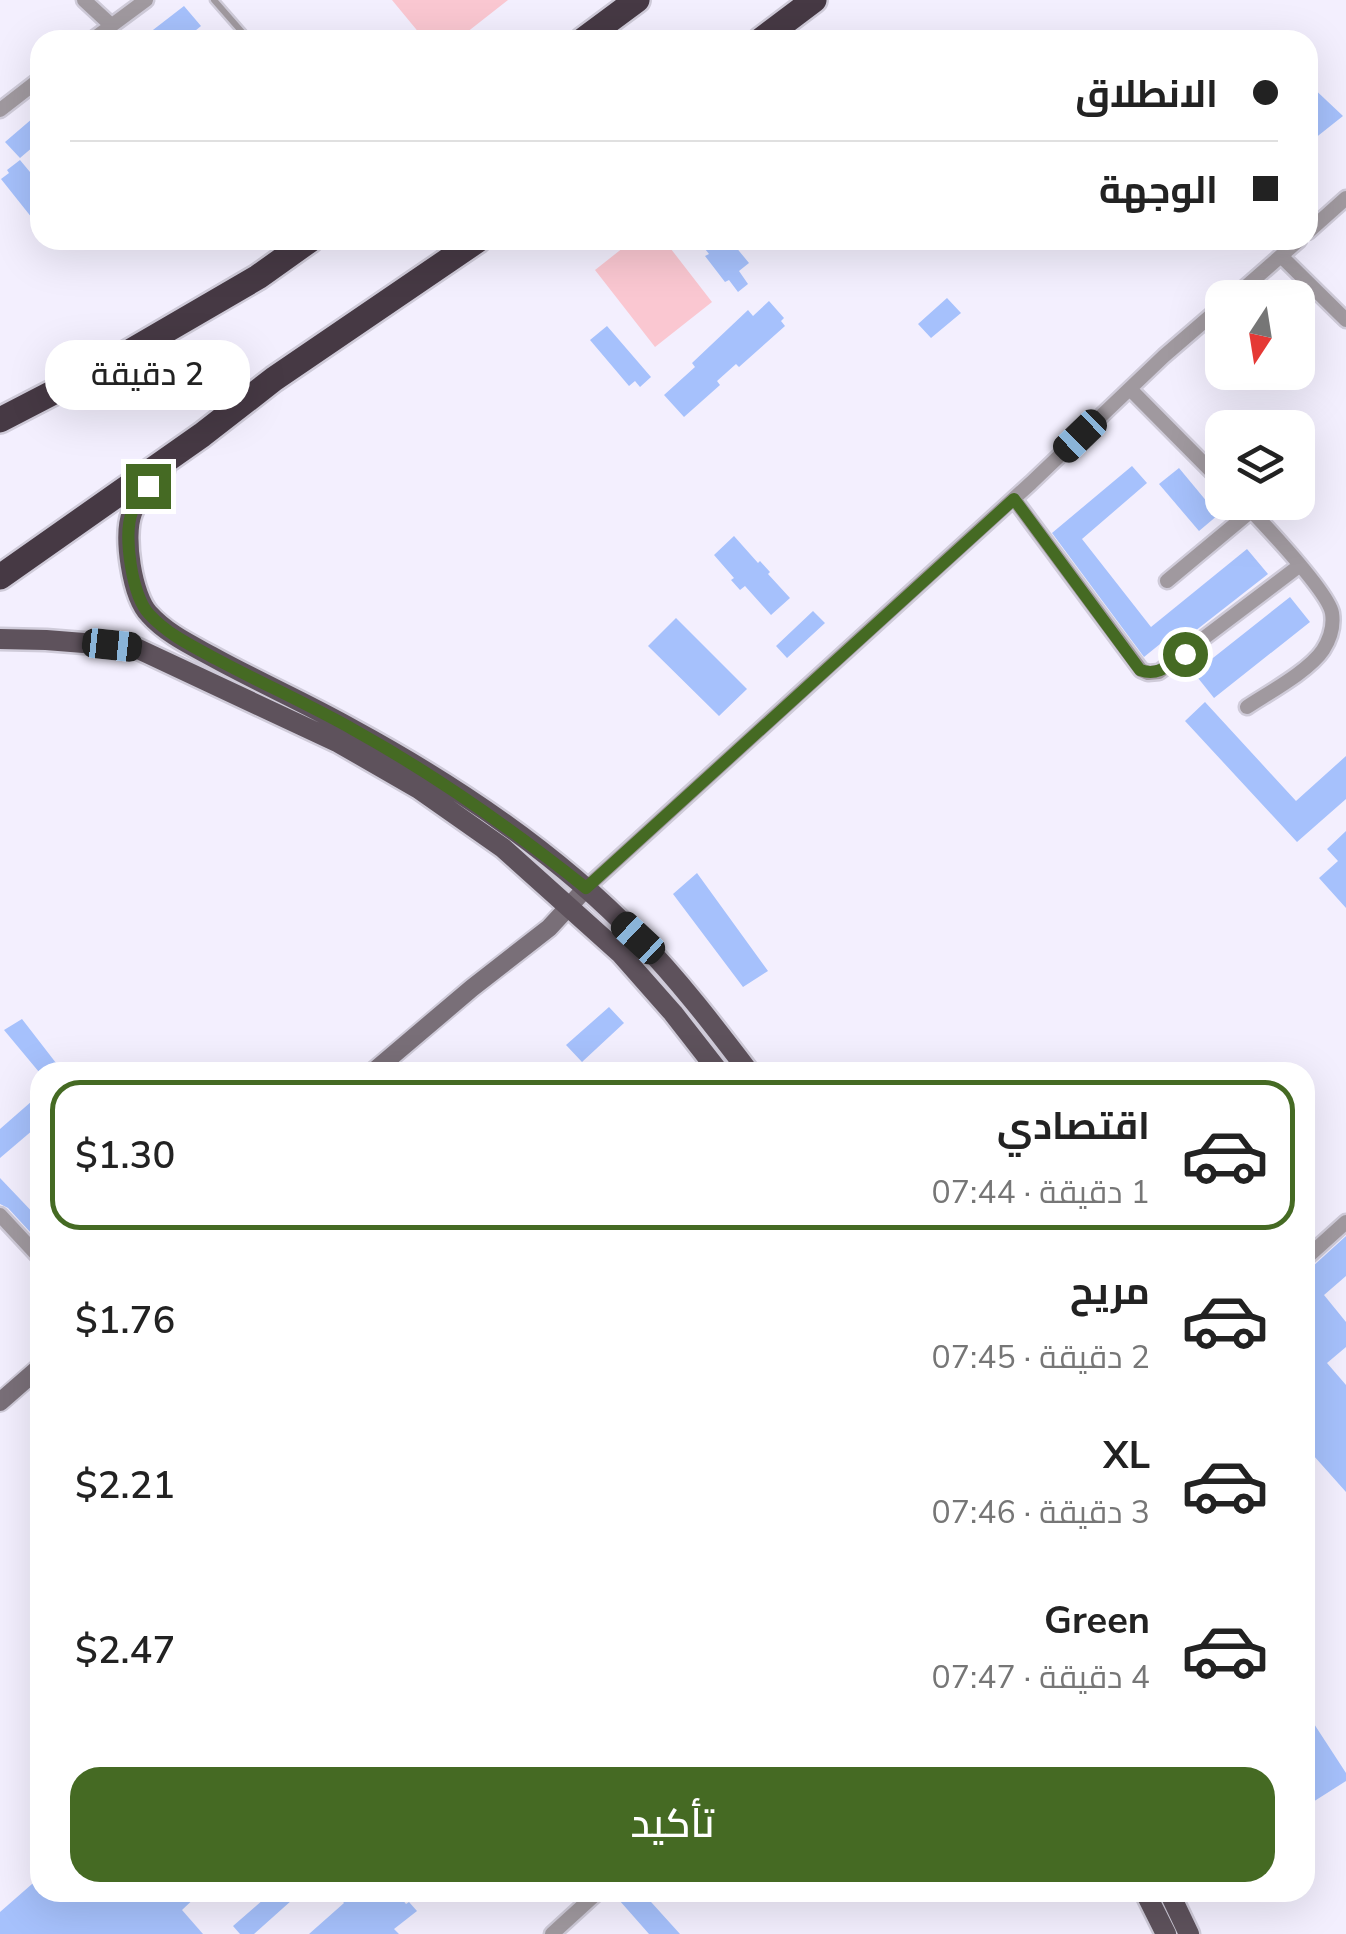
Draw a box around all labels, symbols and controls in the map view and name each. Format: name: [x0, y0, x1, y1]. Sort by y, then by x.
text: الانطلاق: [1075, 69, 1218, 120]
text: الوجهة: [1099, 165, 1218, 216]
north arrow: [1205, 280, 1315, 390]
map controls: [1205, 280, 1315, 520]
callout: 2 دقيقة: [46, 341, 250, 411]
text: 2 دقيقة: [91, 353, 204, 396]
car: [1048, 404, 1112, 468]
button: layers: [1205, 410, 1315, 520]
route end: [126, 464, 171, 509]
car: [81, 627, 143, 663]
route start: [1163, 632, 1208, 677]
car: [606, 907, 670, 969]
text: اقتصادي: [997, 1101, 1150, 1152]
icon: car: [1180, 1110, 1270, 1200]
text: $1.30: [75, 1130, 175, 1181]
text: 1 دقيقة · 07:44: [931, 1171, 1150, 1214]
text: مريح: [1070, 1266, 1150, 1317]
icon: car: [1180, 1275, 1270, 1365]
text: $1.76: [75, 1295, 175, 1346]
text: 2 دقيقة · 07:45: [931, 1336, 1150, 1379]
text: XL: [1103, 1430, 1150, 1481]
icon: car: [1180, 1440, 1270, 1530]
text: $2.21: [75, 1460, 175, 1511]
text: 3 دقيقة · 07:46: [931, 1491, 1150, 1534]
text: Green: [1044, 1595, 1150, 1646]
icon: car: [1180, 1605, 1270, 1695]
text: $2.47: [75, 1625, 175, 1676]
text: 4 دقيقة · 07:47: [931, 1656, 1150, 1699]
button: تأكيد: [70, 1767, 1275, 1882]

